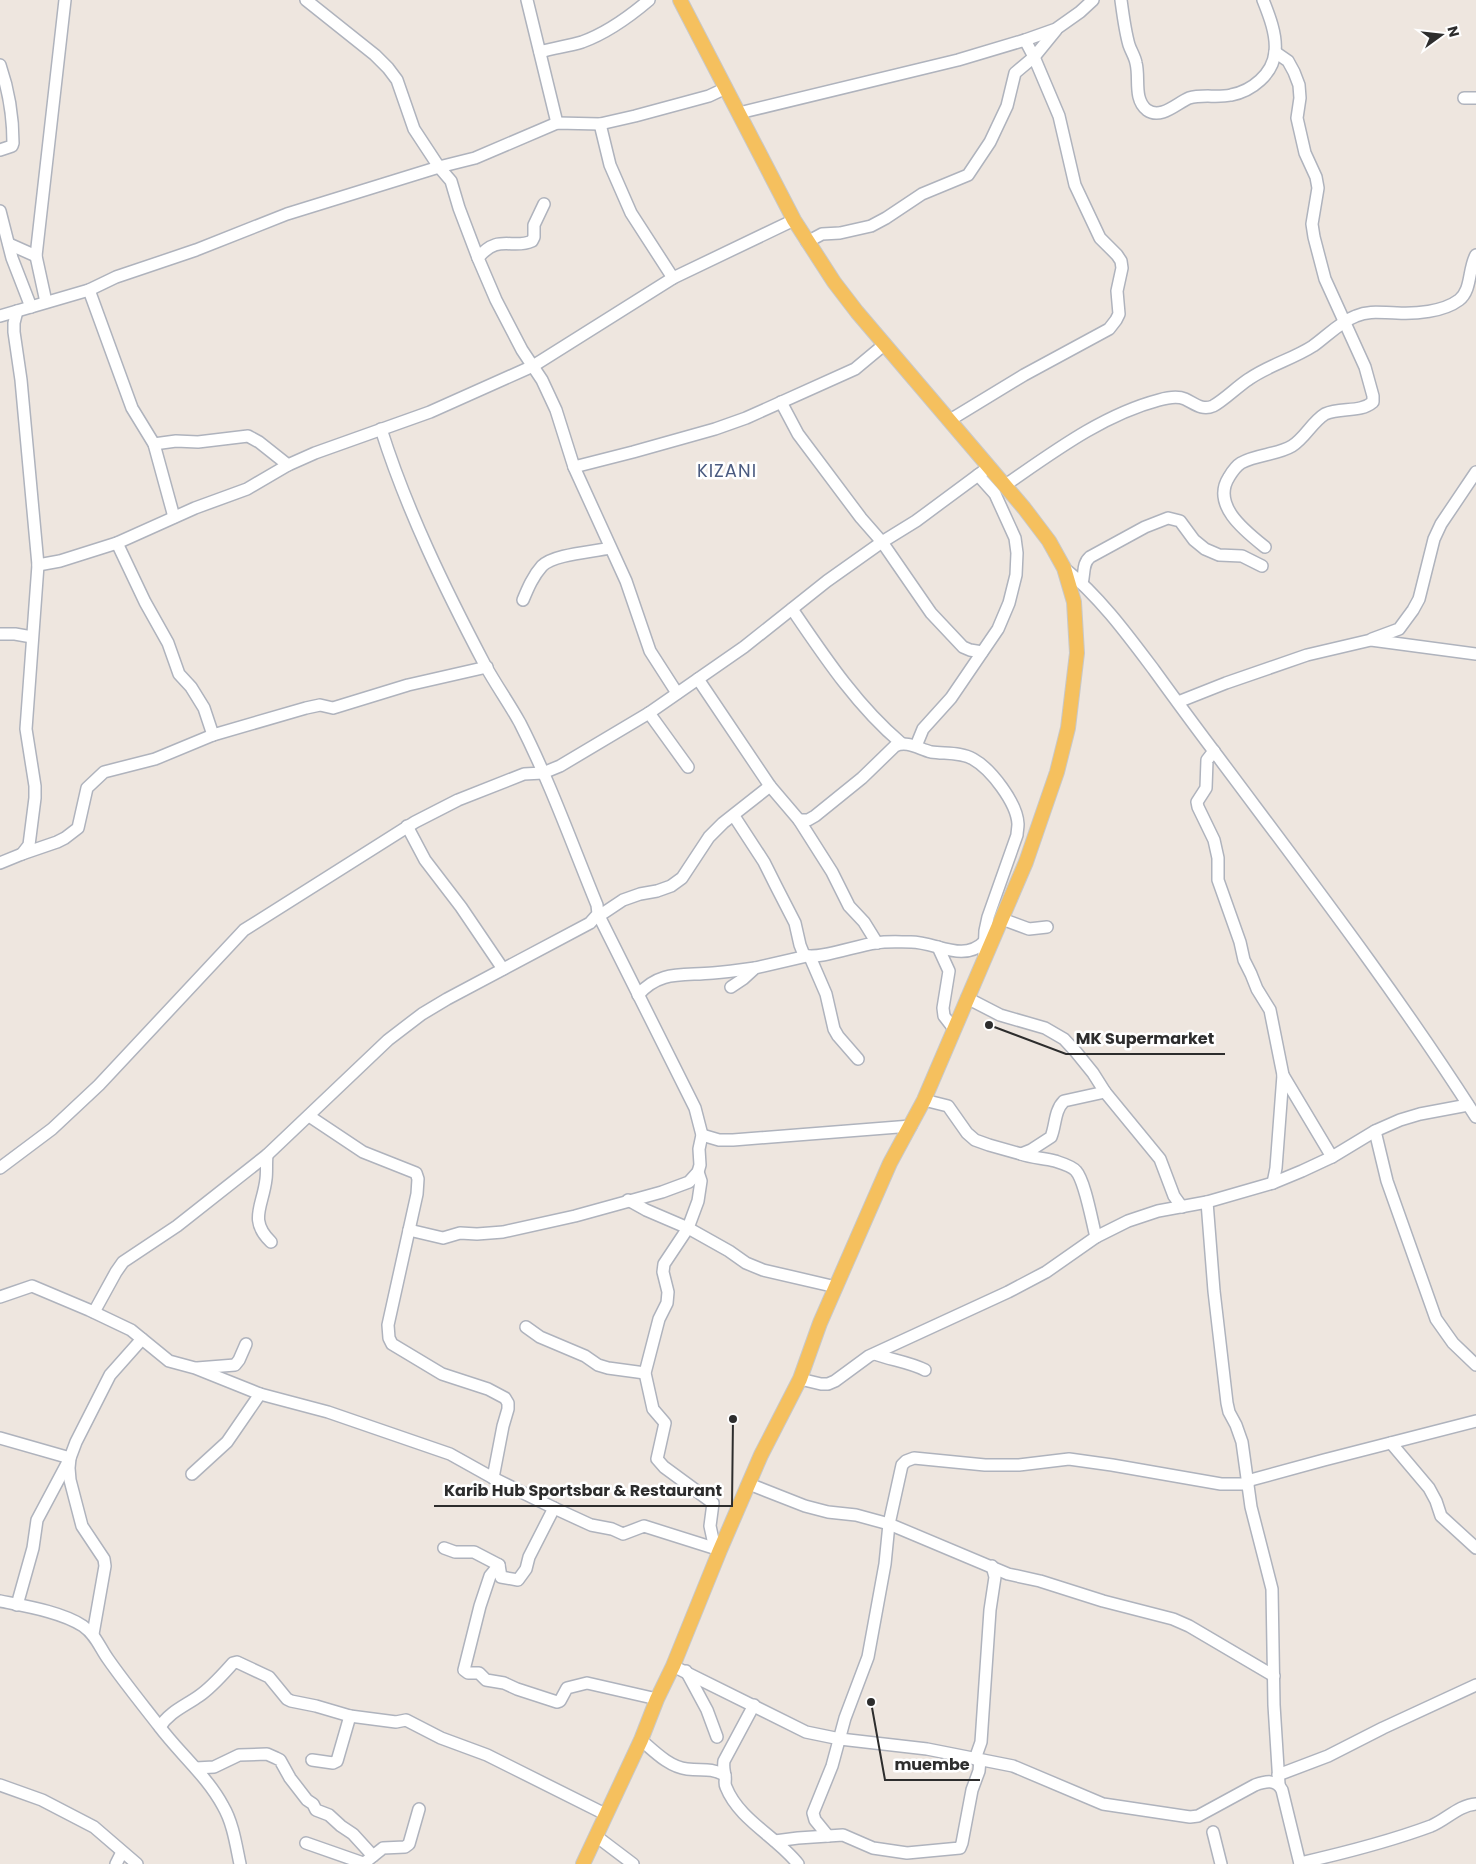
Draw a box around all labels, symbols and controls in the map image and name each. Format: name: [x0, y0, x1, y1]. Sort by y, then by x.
north arrow: [1416, 10, 1466, 60]
text: N: [1443, 24, 1465, 39]
district label: KIZANI: [697, 458, 757, 483]
callout: MK Supermarket: [1066, 1023, 1225, 1054]
text: MK Supermarket: [1076, 1027, 1214, 1050]
callout: Karib Hub Sportsbar & Restaurant: [434, 1475, 732, 1506]
text: Karib Hub Sportsbar & Restaurant: [444, 1479, 722, 1502]
callout: muembe: [885, 1749, 980, 1780]
text: muembe: [894, 1753, 970, 1776]

